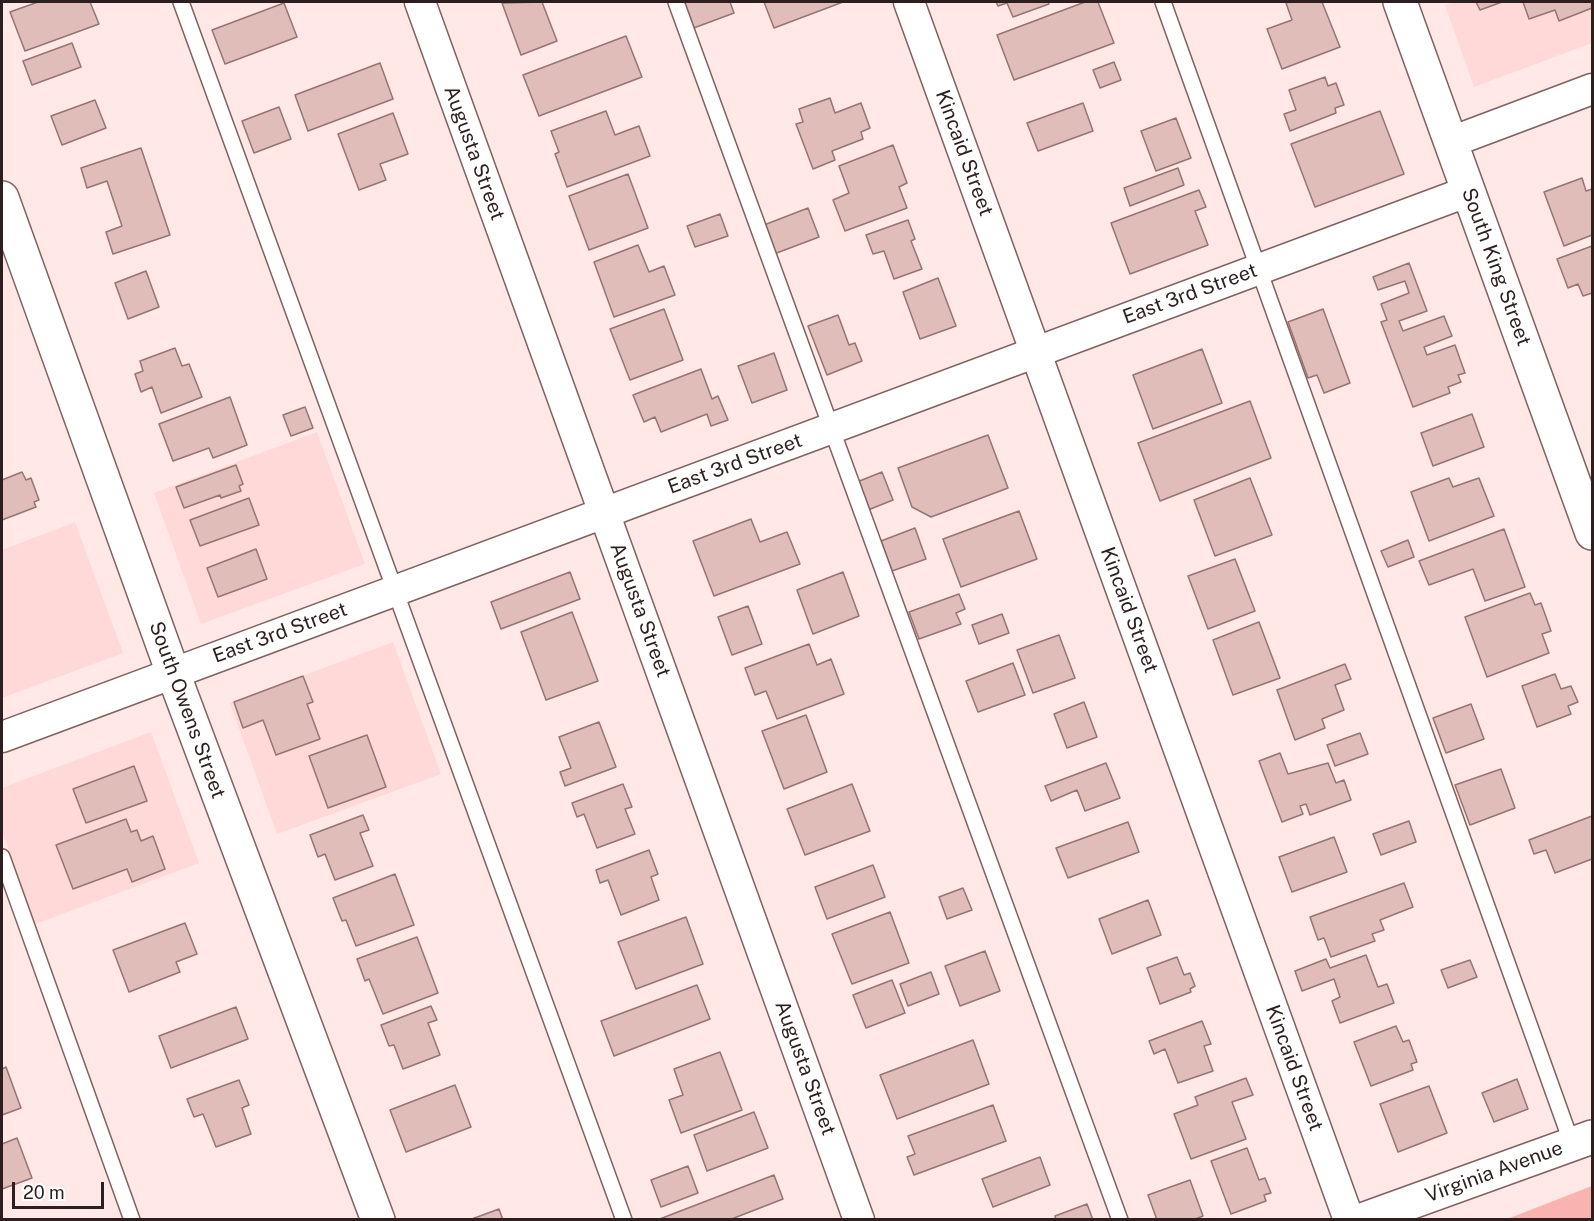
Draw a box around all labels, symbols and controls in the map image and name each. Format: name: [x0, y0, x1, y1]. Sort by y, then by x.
street label: Augusta Street: [439, 82, 509, 224]
street label: Kincaid Street: [930, 87, 998, 219]
street label: South King Street: [1456, 185, 1536, 349]
street label: East 3rd Street: [1120, 259, 1260, 329]
street label: East 3rd Street: [665, 429, 805, 499]
street label: Augusta Street: [605, 539, 675, 681]
street label: Kincaid Street: [1095, 544, 1163, 676]
street label: East 3rd Street: [210, 598, 350, 668]
street label: South Owens Street: [144, 618, 230, 802]
street label: Augusta Street: [770, 997, 840, 1139]
street label: Kincaid Street: [1260, 1002, 1328, 1134]
street label: Virginia Avenue: [1422, 1136, 1566, 1208]
scale bar: [15, 1170, 106, 1208]
text: 20 m: [23, 1182, 65, 1203]

